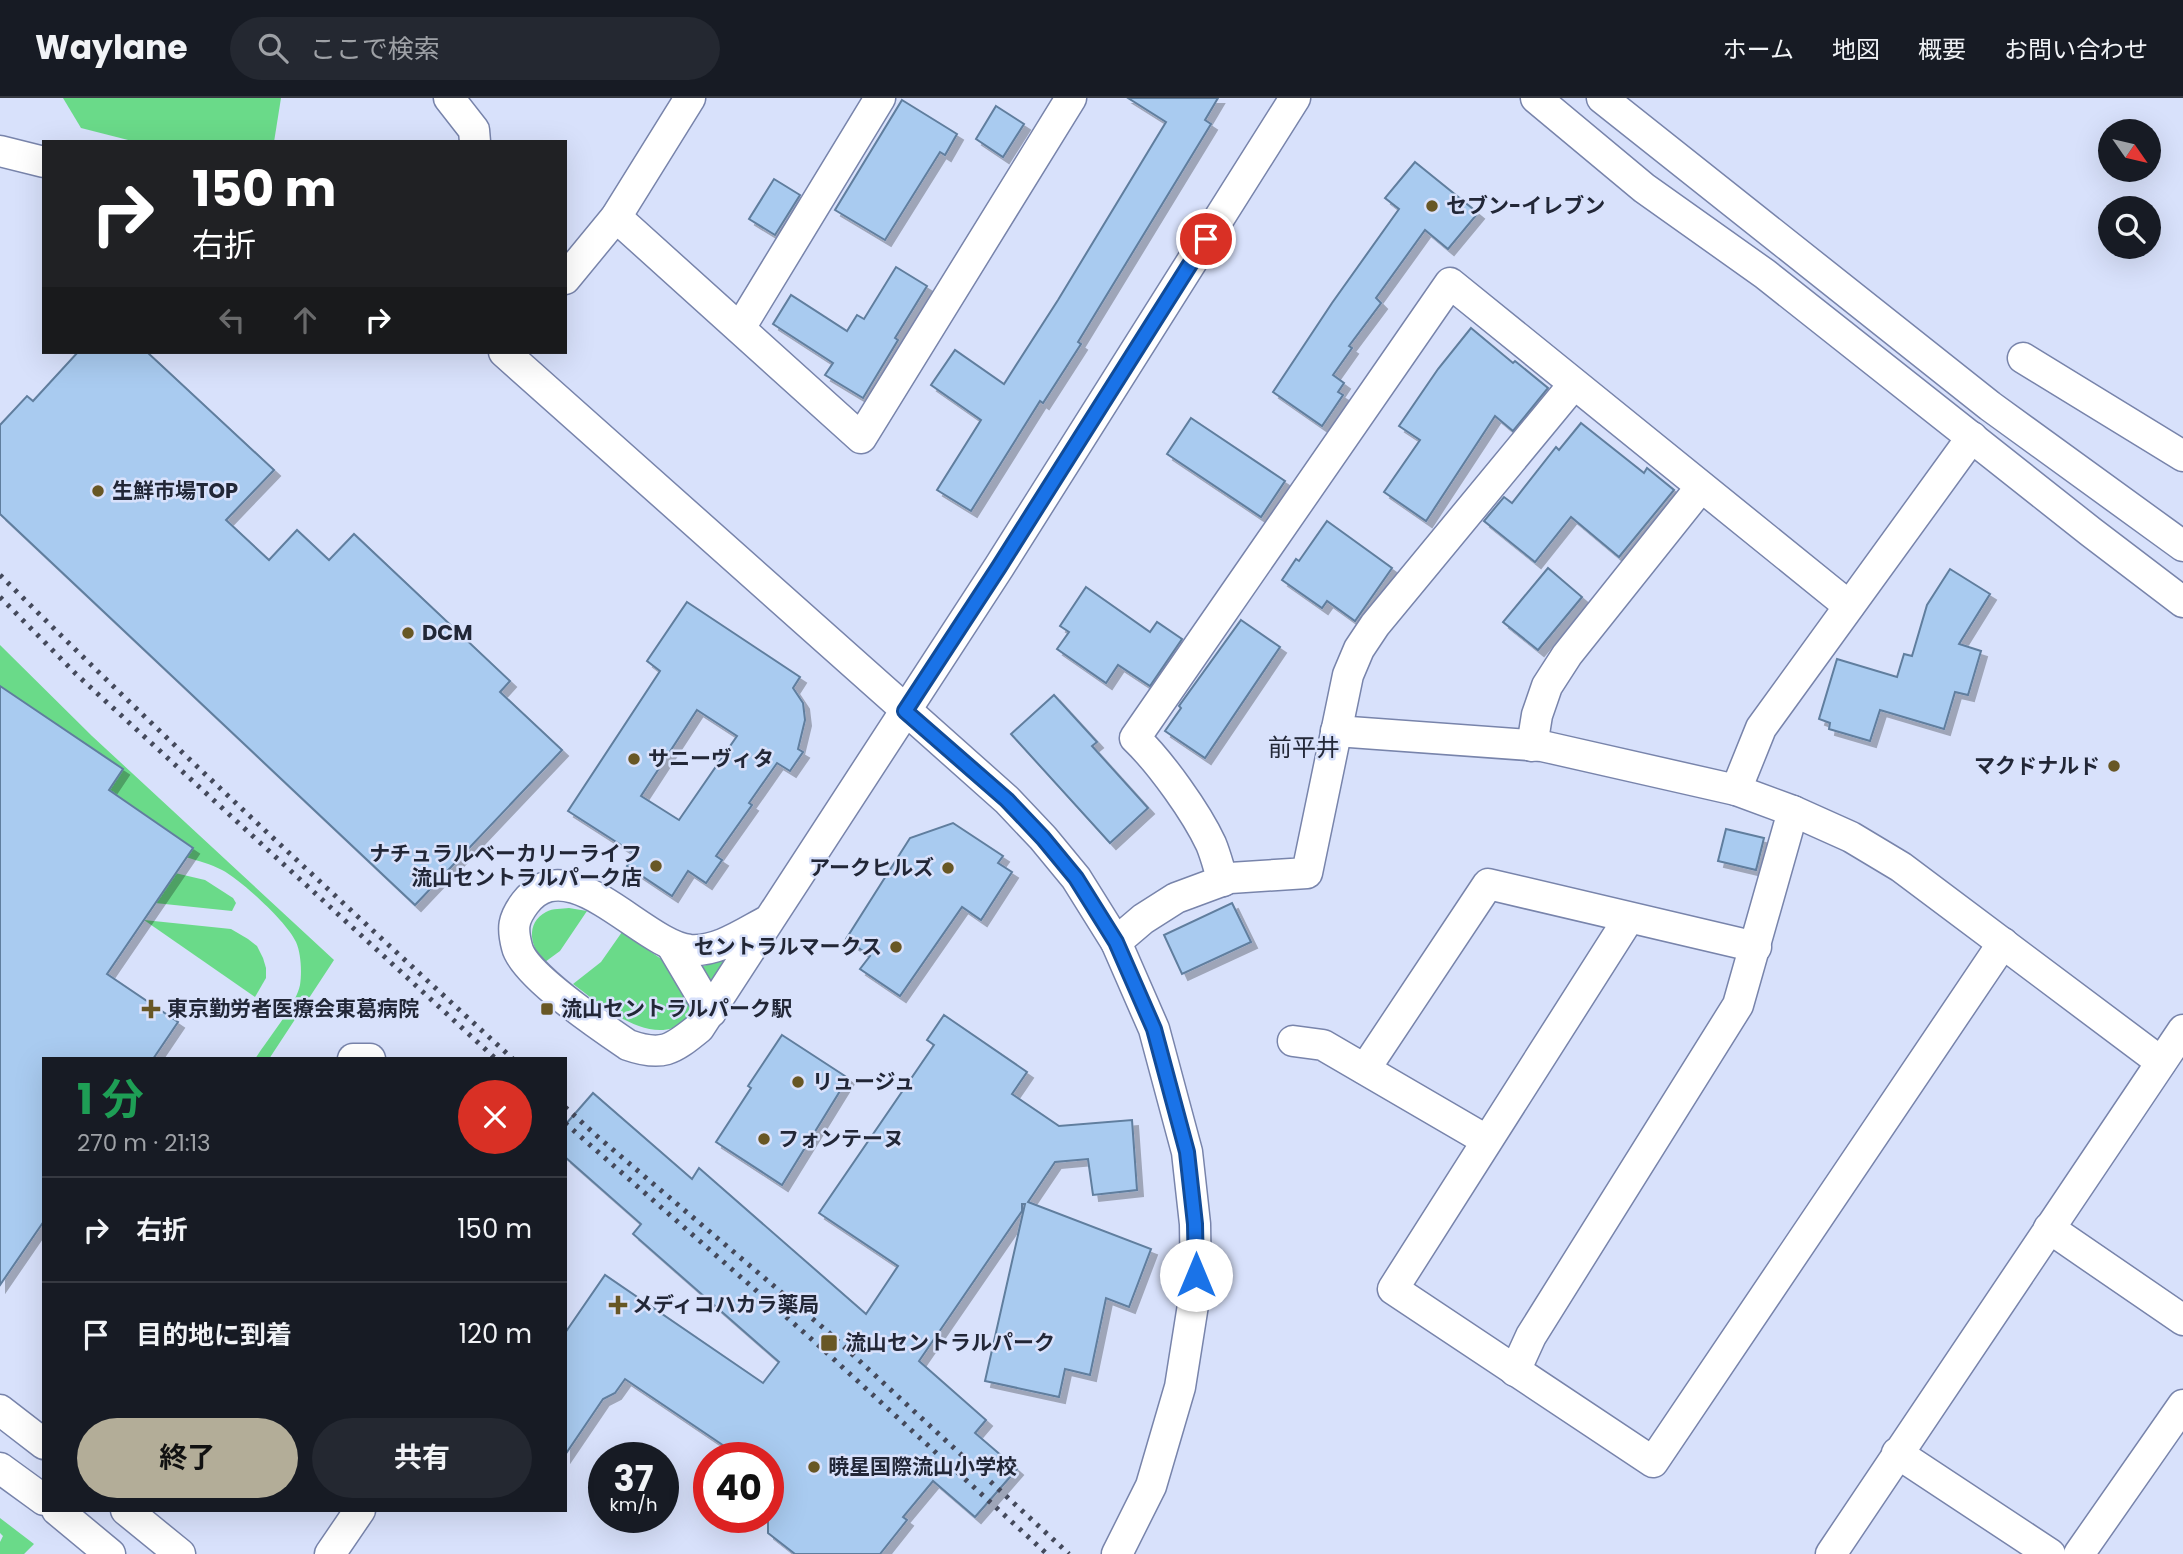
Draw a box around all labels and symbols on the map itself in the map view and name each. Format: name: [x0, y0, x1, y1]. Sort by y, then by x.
north arrow: [2098, 119, 2161, 182]
place label: セブン-イレブン: [1446, 191, 1605, 220]
marker: セブン-イレブン: [1424, 198, 1440, 214]
pin: [1176, 209, 1236, 269]
place label: 生鮮市場TOP: [112, 476, 238, 505]
marker: 生鮮市場TOP: [90, 483, 106, 499]
place label: DCM: [422, 618, 473, 647]
marker: DCM: [400, 625, 416, 641]
district label: 前平井: [1268, 731, 1340, 764]
place label: サニーヴィタ: [648, 744, 774, 773]
marker: サニーヴィタ: [626, 751, 642, 767]
place label: マクドナルド: [1974, 751, 2100, 780]
marker: マクドナルド: [2106, 758, 2122, 774]
place label: ナチュラルベーカリーライフ 流山セントラルパーク店: [369, 839, 642, 892]
place label: アークヒルズ: [809, 853, 934, 882]
marker: ナチュラルベーカリーライフ 流山セントラルパーク店: [648, 858, 664, 874]
marker: アークヒルズ: [940, 860, 956, 876]
place label: セントラルマークス: [694, 932, 882, 961]
marker: セントラルマークス: [888, 939, 904, 955]
place label: 東京勤労者医療会東葛病院: [167, 994, 419, 1023]
place label: 流山セントラルパーク駅: [561, 994, 792, 1023]
marker: 東京勤労者医療会東葛病院: [141, 999, 161, 1019]
marker: 流山セントラルパーク駅: [539, 1001, 555, 1017]
place label: リュージュ: [812, 1067, 915, 1096]
marker: リュージュ: [790, 1074, 806, 1090]
place label: フォンテーヌ: [778, 1124, 904, 1153]
marker: フォンテーヌ: [756, 1131, 772, 1147]
position arrow: [1159, 1238, 1233, 1312]
place label: メディコハカラ薬局: [632, 1290, 820, 1319]
marker: メディコハカラ薬局: [610, 1297, 626, 1313]
place label: 流山セントラルパーク: [845, 1328, 1055, 1357]
marker: 流山セントラルパーク: [819, 1333, 839, 1353]
speed limit sign: 40: [693, 1442, 784, 1533]
place label: 暁星国際流山小学校: [828, 1452, 1017, 1481]
marker: 暁星国際流山小学校: [806, 1459, 822, 1475]

